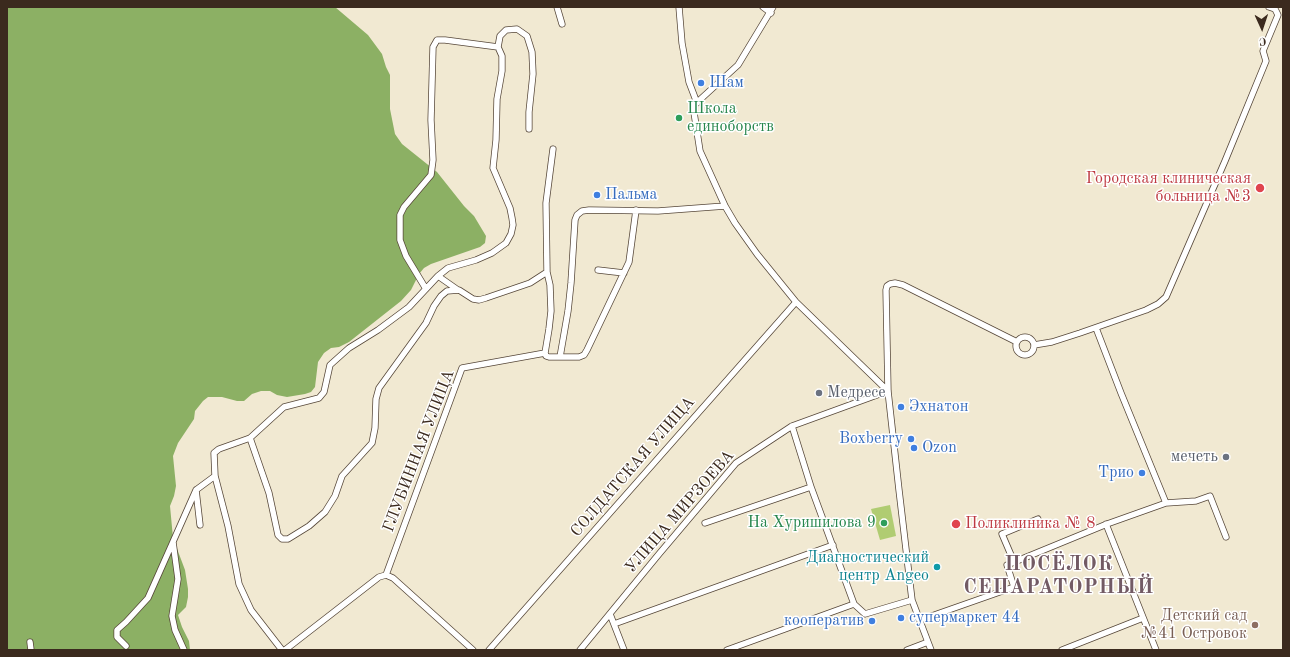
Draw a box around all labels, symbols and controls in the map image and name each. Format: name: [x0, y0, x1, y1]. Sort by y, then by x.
north arrow: [1242, 8, 1282, 48]
text: С: [1259, 35, 1267, 46]
place label: Шам: [709, 73, 744, 93]
marker: Шам: [696, 78, 706, 88]
place label: Школа единоборств: [687, 99, 774, 137]
marker: Школа единоборств: [674, 113, 684, 123]
place label: Городская клиническая больница №3: [1086, 169, 1251, 207]
marker: Городская клиническая больница №3: [1254, 182, 1266, 194]
place label: Пальма: [605, 185, 657, 205]
marker: Пальма: [592, 190, 602, 200]
street label: ГЛУБИННАЯ УЛИЦА: [379, 367, 459, 535]
place label: Медресе: [827, 383, 886, 403]
marker: Медресе: [814, 388, 824, 398]
street label: СОЛДАТСКАЯ УЛИЦА: [567, 393, 699, 541]
place label: Эхнатон: [909, 397, 968, 417]
marker: Эхнатон: [896, 402, 906, 412]
place label: Boxberry: [839, 429, 903, 449]
marker: Boxberry: [906, 434, 916, 444]
place label: Ozon: [922, 438, 957, 458]
marker: Ozon: [909, 443, 919, 453]
street label: УЛИЦА МИРЗОЕВА: [621, 447, 739, 577]
place label: мечеть: [1171, 447, 1218, 467]
marker: мечеть: [1221, 452, 1231, 462]
place label: Трио: [1098, 463, 1134, 483]
marker: Трио: [1137, 468, 1147, 478]
place label: На Хуришилова 9: [747, 513, 876, 533]
place label: Поликлиника № 8: [965, 514, 1096, 534]
marker: На Хуришилова 9: [879, 518, 889, 528]
marker: Поликлиника № 8: [950, 518, 962, 530]
place label: Диагностический центр Angeo: [806, 548, 929, 586]
district label: ПОСЁЛОК СЕПАРАТОРНЫЙ: [963, 553, 1155, 600]
marker: Диагностический центр Angeo: [932, 562, 942, 572]
place label: Детский сад №41 Островок: [1141, 606, 1247, 644]
place label: супермаркет 44: [909, 608, 1020, 628]
place label: кооператив: [784, 611, 864, 631]
marker: супермаркет 44: [896, 613, 906, 623]
marker: кооператив: [867, 616, 877, 626]
marker: Детский сад №41 Островок: [1250, 620, 1260, 630]

